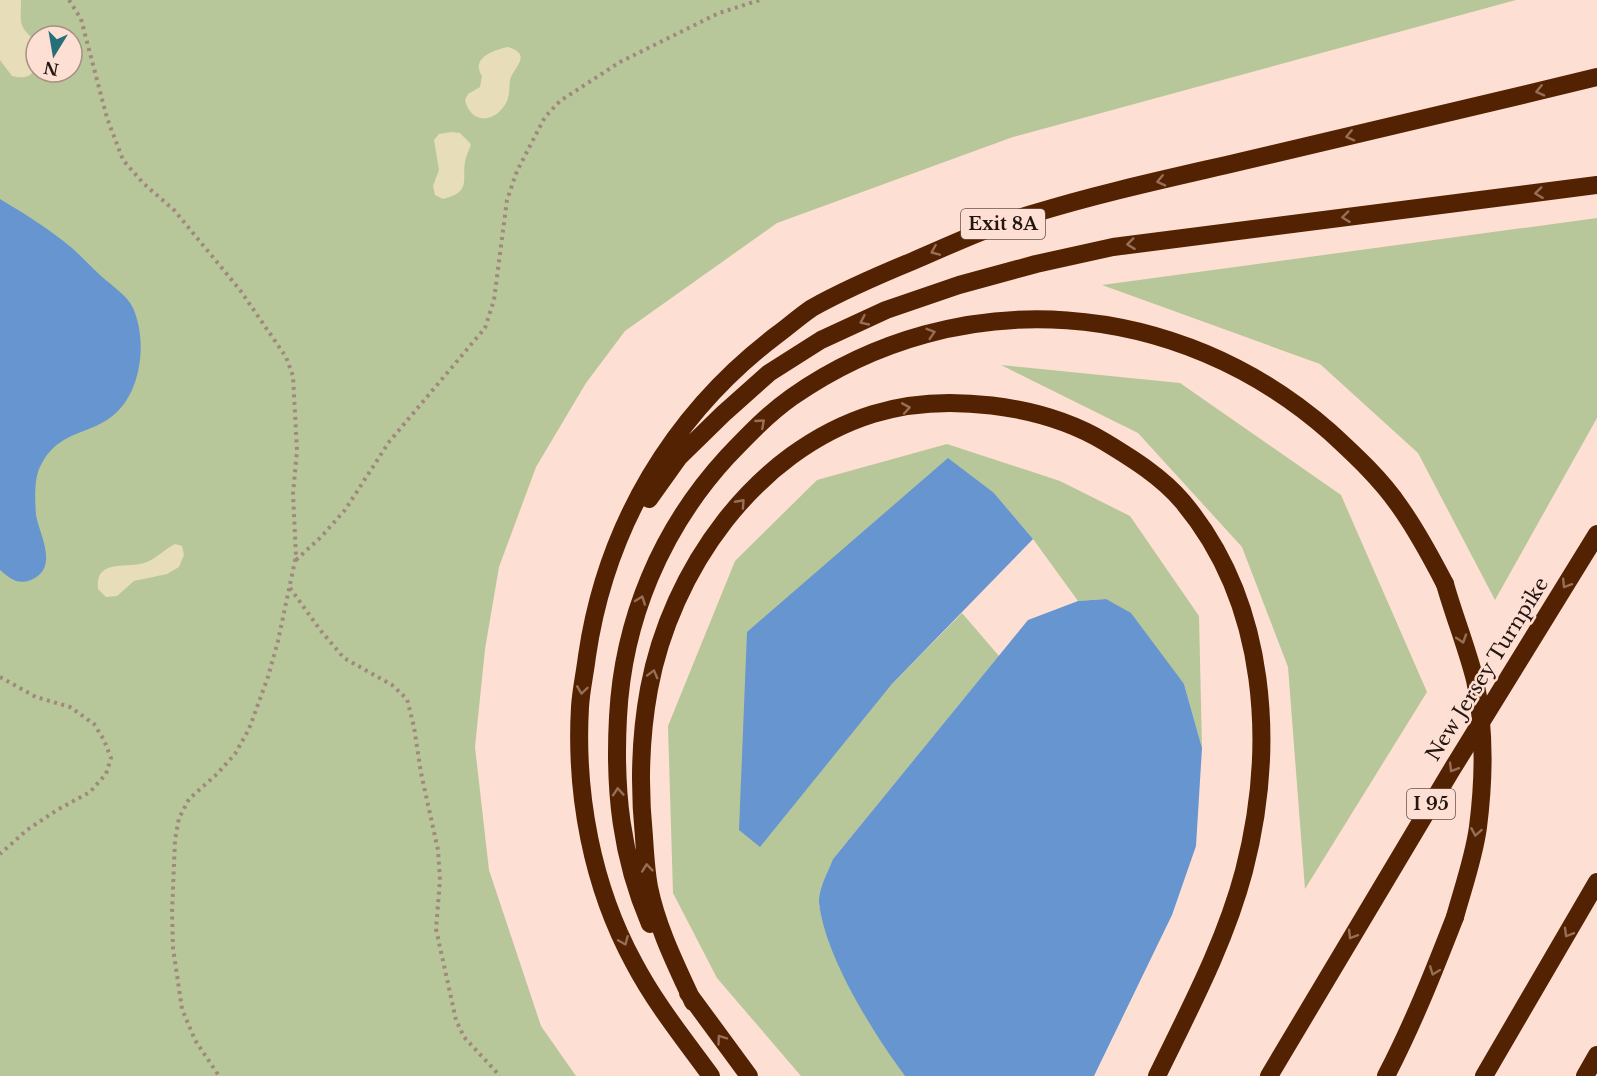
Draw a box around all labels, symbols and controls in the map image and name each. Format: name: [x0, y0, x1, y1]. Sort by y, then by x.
north arrow: [24, 24, 84, 84]
text: N: [42, 57, 60, 80]
one-way arrow: [1535, 84, 1545, 97]
one-way arrow: [1346, 128, 1356, 141]
one-way arrow: [1156, 173, 1166, 186]
one-way arrow: [1534, 186, 1544, 199]
road number: Exit 8A: [961, 209, 1045, 239]
one-way arrow: [1341, 211, 1350, 223]
one-way arrow: [1127, 238, 1136, 250]
one-way arrow: [930, 244, 941, 256]
one-way arrow: [859, 313, 870, 325]
one-way arrow: [926, 327, 936, 340]
one-way arrow: [901, 402, 911, 415]
one-way arrow: [754, 420, 765, 431]
one-way arrow: [734, 499, 745, 509]
street label: New Jersey Turnpike: [1421, 573, 1553, 765]
one-way arrow: [1562, 578, 1574, 588]
one-way arrow: [633, 595, 646, 605]
one-way arrow: [1455, 633, 1468, 644]
one-way arrow: [646, 669, 659, 679]
one-way arrow: [577, 685, 589, 695]
one-way arrow: [1449, 761, 1460, 772]
one-way arrow: [612, 787, 625, 796]
road number: I 95: [1407, 789, 1455, 819]
one-way arrow: [1470, 826, 1483, 836]
one-way arrow: [641, 863, 654, 873]
one-way arrow: [1563, 926, 1575, 937]
one-way arrow: [1348, 929, 1360, 939]
one-way arrow: [617, 935, 629, 946]
one-way arrow: [1429, 966, 1442, 976]
one-way arrow: [717, 1035, 728, 1046]

